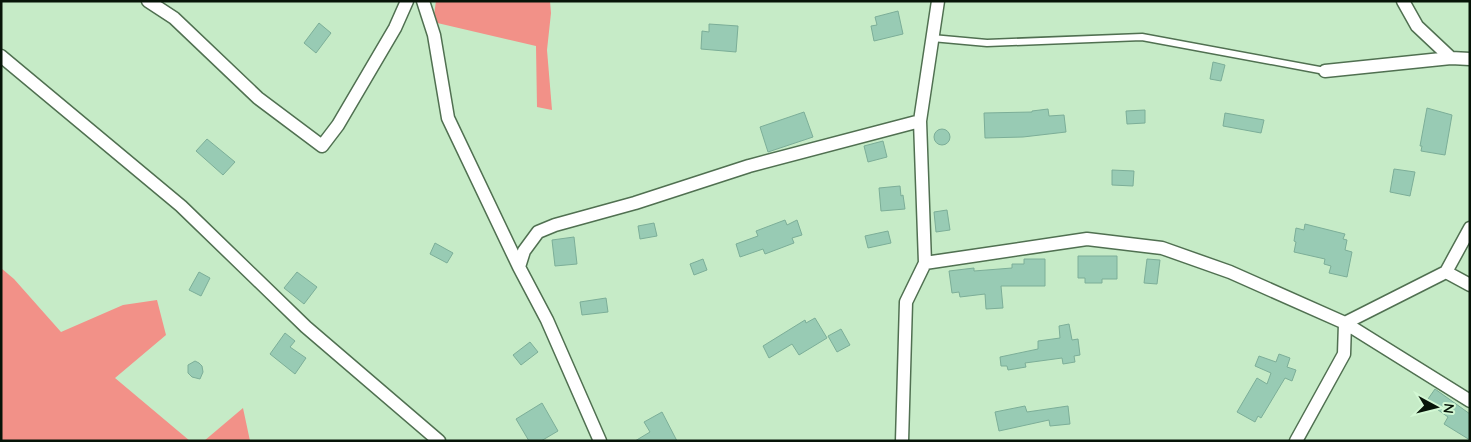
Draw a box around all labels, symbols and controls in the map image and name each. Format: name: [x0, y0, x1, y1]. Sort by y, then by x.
north arrow: [1411, 382, 1461, 432]
text: N: [1439, 402, 1458, 415]

